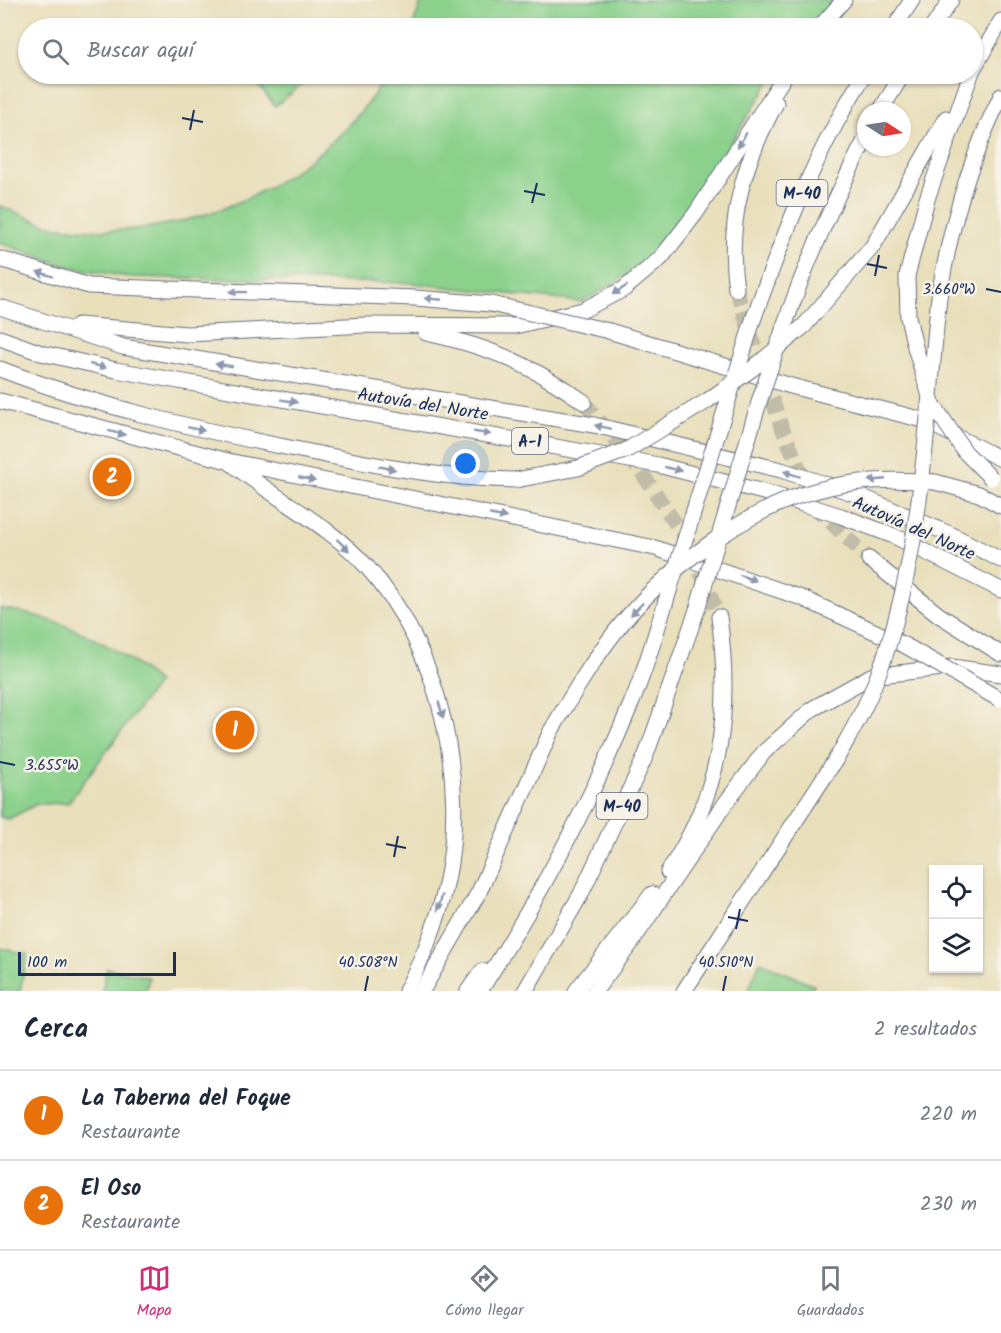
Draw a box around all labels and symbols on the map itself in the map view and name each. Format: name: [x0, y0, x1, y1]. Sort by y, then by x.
north arrow: [857, 102, 911, 156]
one-way arrow: [736, 132, 747, 148]
road number: M-40: [776, 180, 828, 206]
one-way arrow: [36, 269, 54, 278]
text: 3.660°W: [922, 278, 976, 302]
one-way arrow: [612, 284, 628, 295]
one-way arrow: [229, 287, 248, 297]
one-way arrow: [423, 294, 442, 304]
one-way arrow: [214, 361, 233, 370]
one-way arrow: [88, 362, 107, 371]
street label: Autovía del Norte: [355, 381, 490, 430]
one-way arrow: [280, 397, 299, 406]
one-way arrow: [594, 422, 612, 432]
one-way arrow: [187, 425, 206, 434]
road number: A-1: [512, 428, 548, 454]
one-way arrow: [108, 429, 126, 439]
one-way arrow: [472, 429, 491, 438]
your location: [451, 449, 480, 478]
pin: 2: [92, 454, 132, 500]
one-way arrow: [378, 464, 397, 473]
one-way arrow: [664, 464, 683, 474]
one-way arrow: [783, 468, 801, 478]
one-way arrow: [298, 474, 316, 484]
one-way arrow: [868, 475, 887, 485]
street label: Autovía del Norte: [847, 489, 980, 570]
one-way arrow: [489, 512, 508, 521]
one-way arrow: [335, 538, 350, 551]
one-way arrow: [739, 574, 757, 584]
one-way arrow: [630, 601, 644, 616]
one-way arrow: [437, 701, 447, 719]
pin: 1: [216, 708, 254, 752]
text: 3.655°W: [25, 754, 79, 778]
road number: M-40: [596, 793, 648, 819]
one-way arrow: [435, 894, 444, 912]
scale bar: [18, 949, 176, 976]
text: 40.508°N: [338, 951, 398, 975]
text: 40.510°N: [699, 951, 753, 975]

